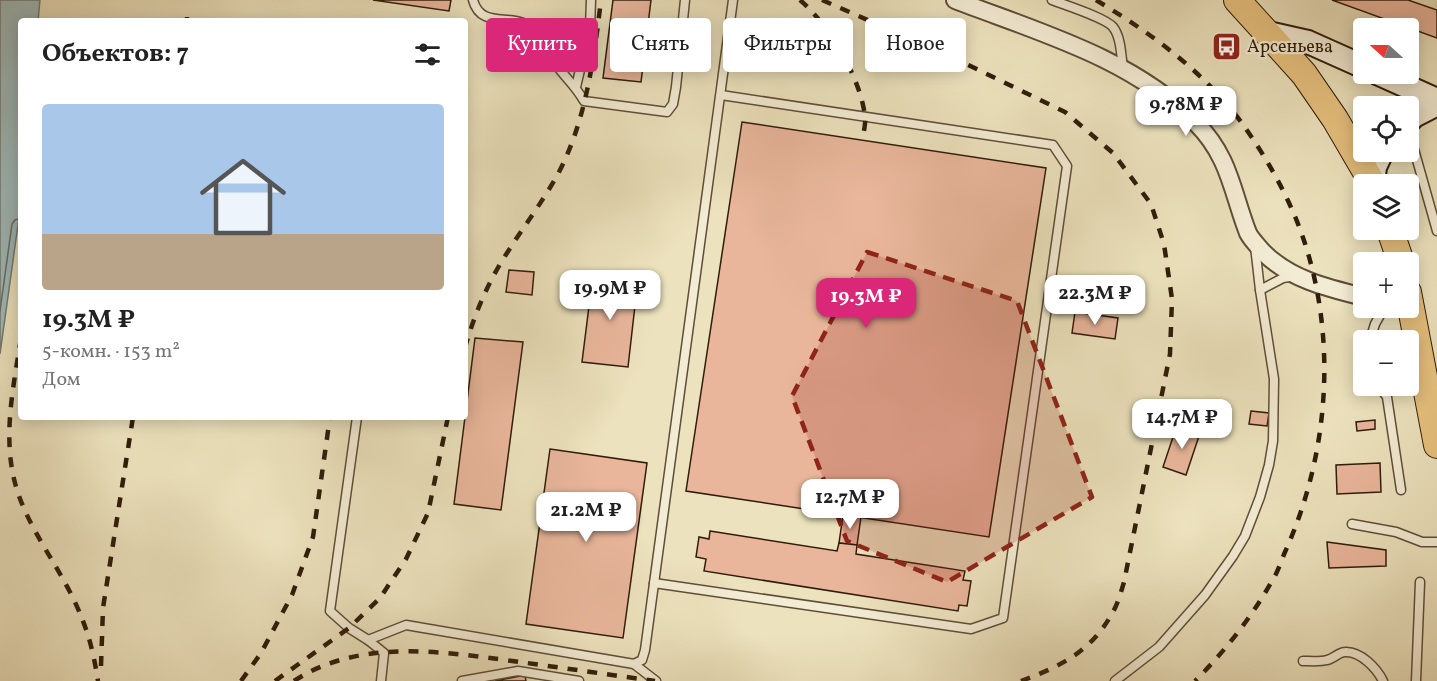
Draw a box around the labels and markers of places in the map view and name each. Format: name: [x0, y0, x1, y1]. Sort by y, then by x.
bus stop icon: Арсеньева: [1210, 30, 1242, 62]
place label: Арсеньева: [1247, 35, 1333, 60]
pin: 9.78M ₽: [1131, 86, 1241, 137]
pin: 19.9M ₽: [555, 270, 665, 321]
pin: 22.3M ₽: [1040, 275, 1150, 326]
pin: 19.3M ₽: [811, 278, 921, 329]
pin: 14.7M ₽: [1127, 399, 1237, 450]
pin: 12.7M ₽: [795, 479, 905, 530]
pin: 21.2M ₽: [531, 492, 641, 543]

